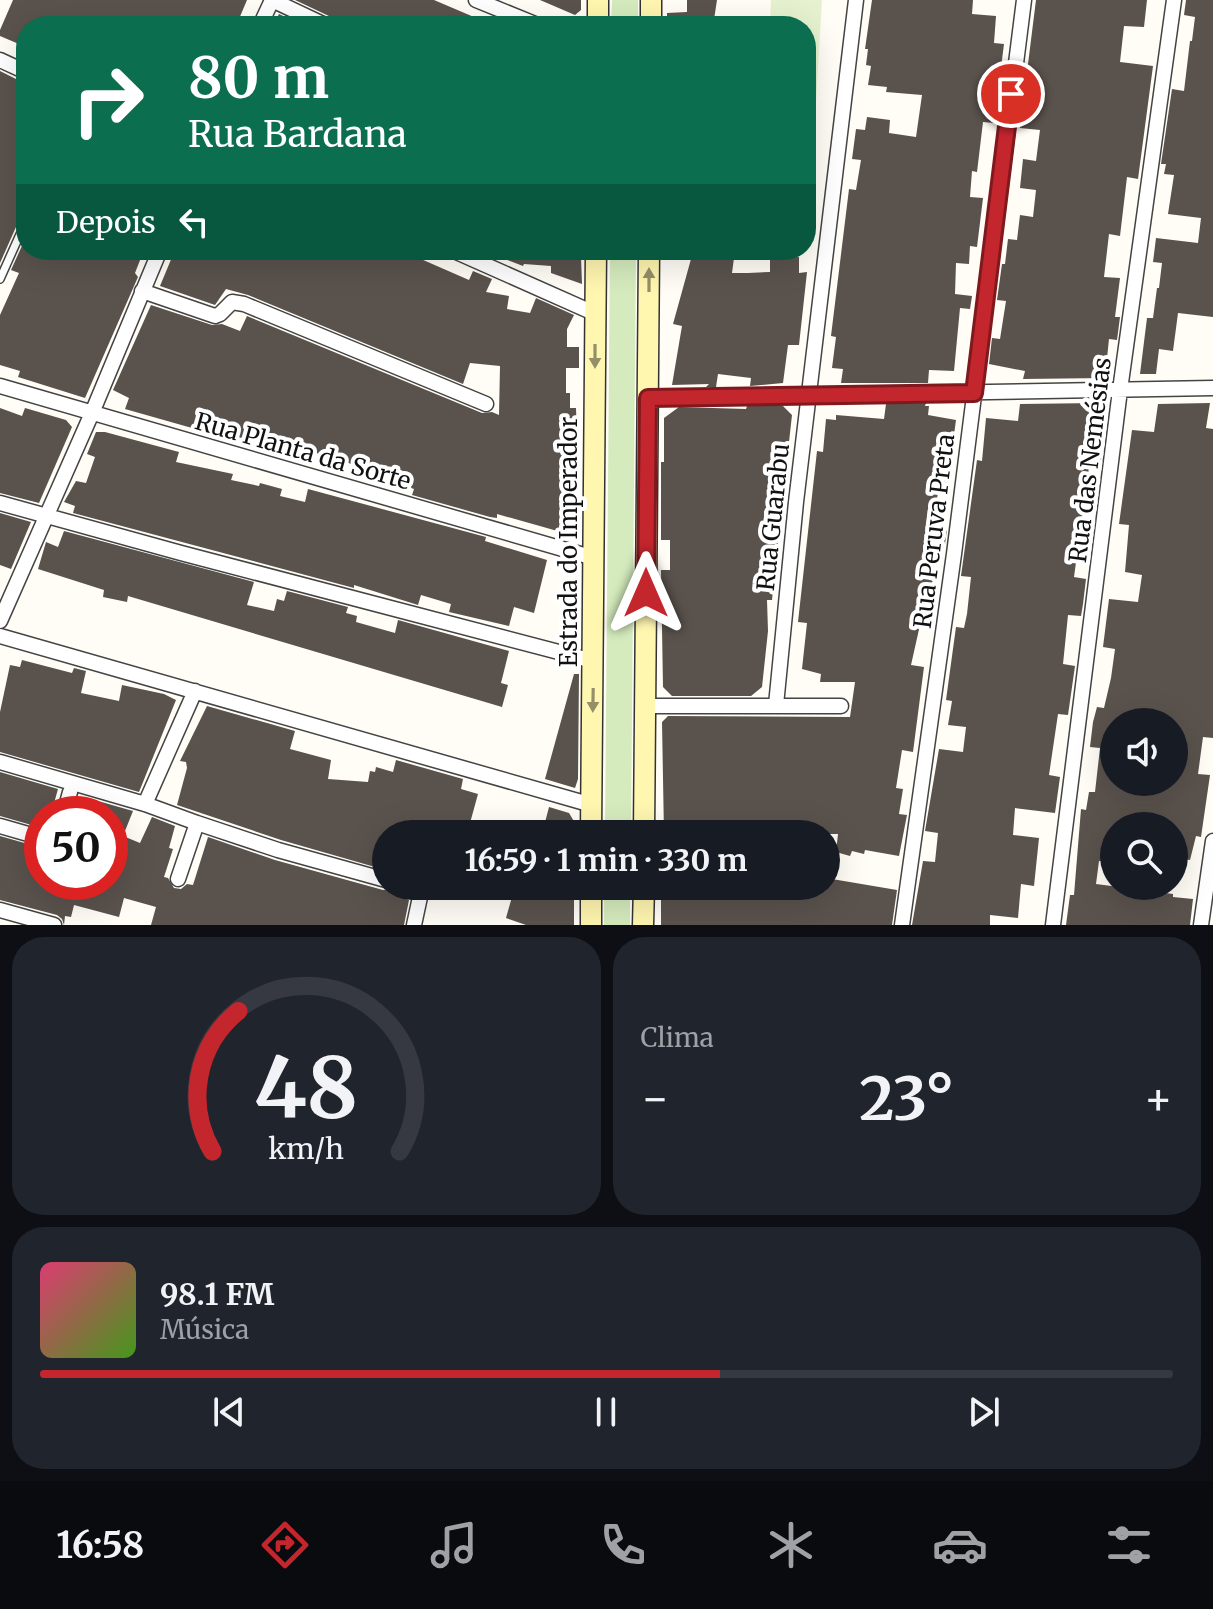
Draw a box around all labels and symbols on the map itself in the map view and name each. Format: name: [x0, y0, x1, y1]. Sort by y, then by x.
pin: [977, 60, 1045, 128]
one-way arrow: [642, 267, 655, 292]
one-way arrow: [589, 344, 602, 369]
street label: Rua das Nemésias: [1062, 356, 1118, 564]
street label: Rua Planta da Sorte: [192, 405, 414, 497]
street label: Estrada do Imperador: [553, 417, 584, 667]
street label: Rua Peruva Preta: [907, 432, 961, 630]
street label: Rua Guarabu: [750, 442, 796, 592]
position arrow: [604, 551, 688, 635]
one-way arrow: [587, 688, 599, 713]
speed limit sign: 50: [24, 796, 128, 900]

